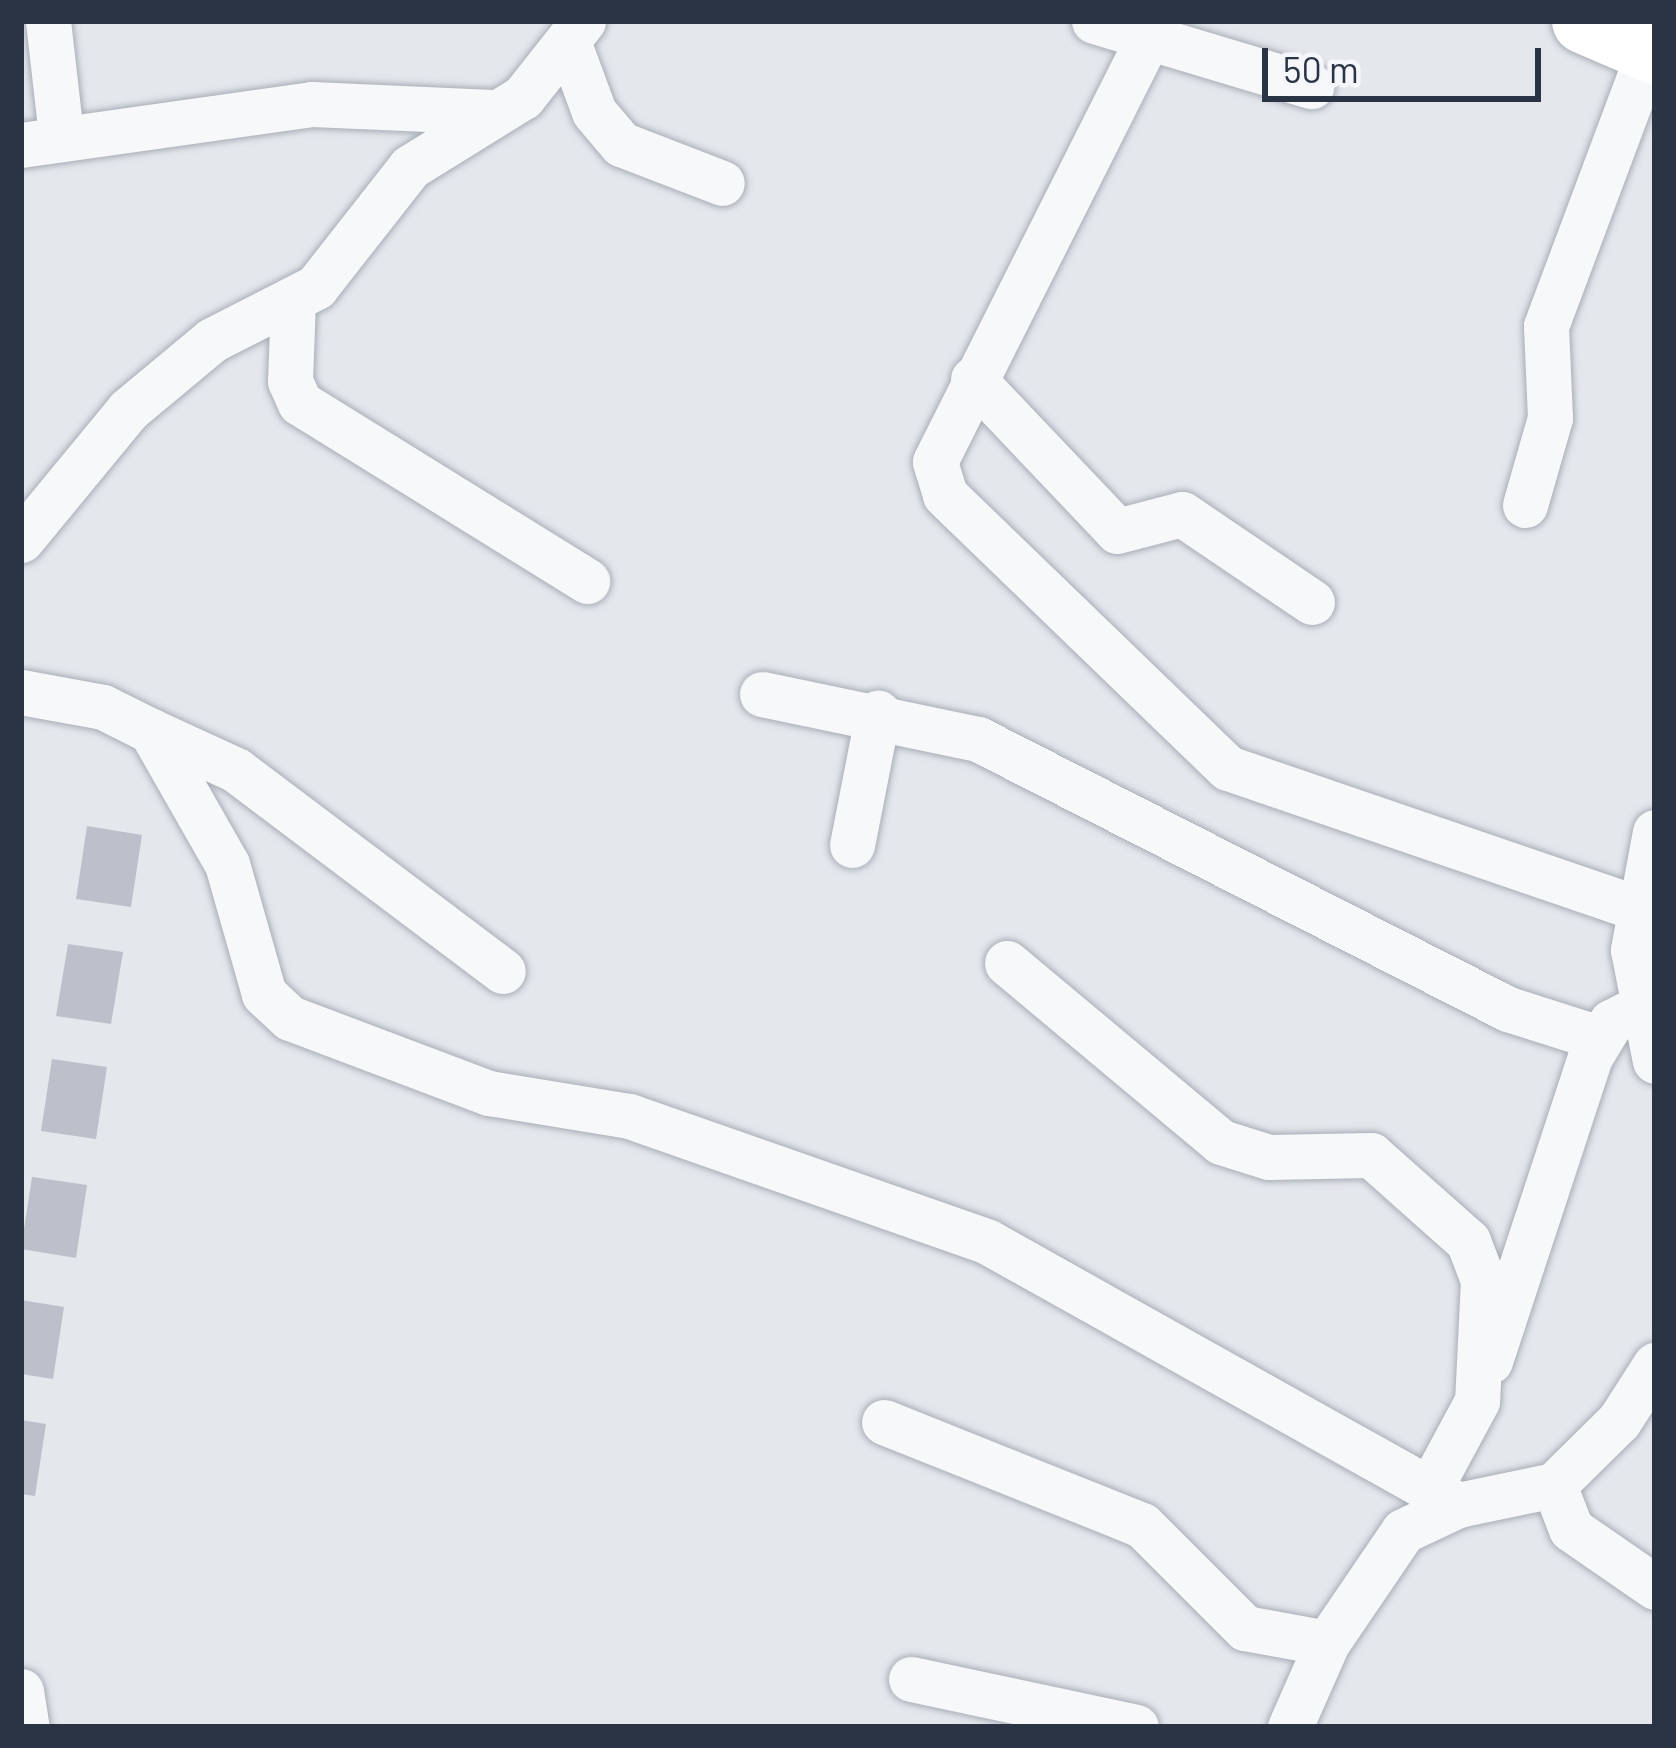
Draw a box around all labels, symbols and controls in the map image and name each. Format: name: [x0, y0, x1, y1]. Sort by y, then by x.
scale bar: [1268, 24, 1547, 98]
text: 50 m: [1283, 47, 1359, 90]

